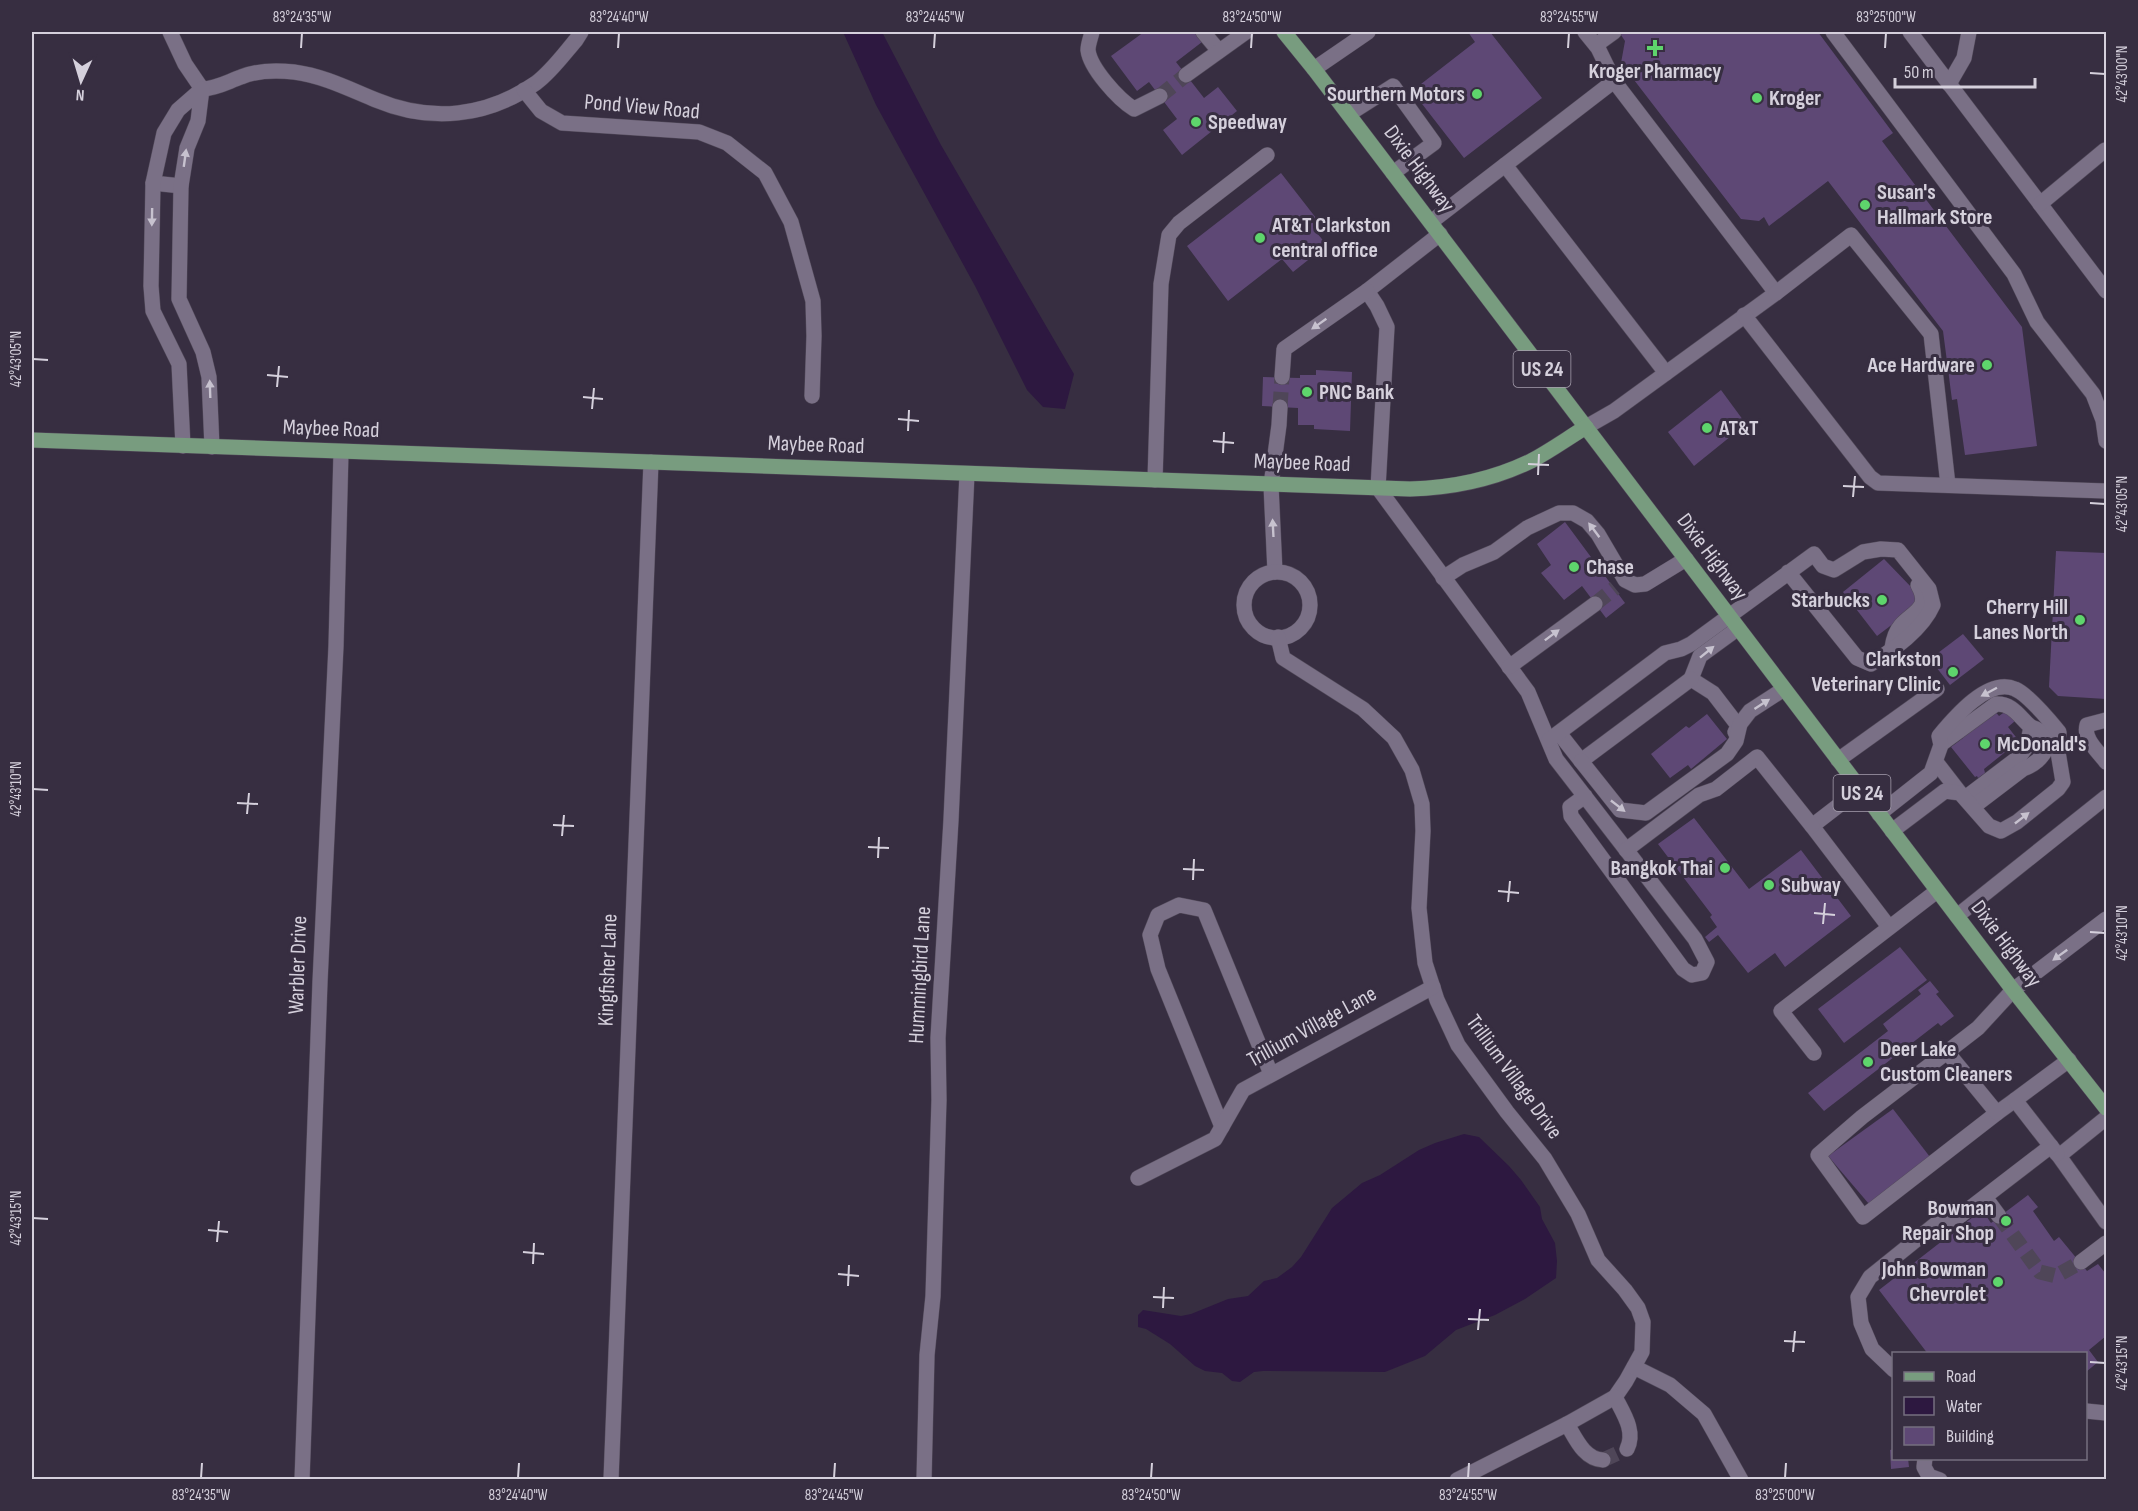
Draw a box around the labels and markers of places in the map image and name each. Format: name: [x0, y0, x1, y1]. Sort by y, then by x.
marker: Kroger Pharmacy: [1648, 41, 1662, 55]
place label: Kroger Pharmacy: [1589, 58, 1722, 85]
place label: Sourthern Motors: [1327, 81, 1465, 108]
place label: Kroger: [1769, 85, 1821, 112]
marker: Sourthern Motors: [1470, 87, 1484, 101]
marker: Kroger: [1750, 91, 1764, 105]
place label: Speedway: [1208, 109, 1287, 136]
marker: Speedway: [1189, 115, 1203, 129]
place label: Susan's Hallmark Store: [1877, 179, 1992, 231]
marker: Susan's Hallmark Store: [1858, 198, 1872, 212]
place label: AT&T Clarkston central office: [1271, 212, 1391, 264]
marker: AT&T Clarkston central office: [1253, 231, 1267, 245]
place label: Ace Hardware: [1866, 352, 1975, 379]
marker: Ace Hardware: [1980, 358, 1994, 372]
place label: PNC Bank: [1319, 379, 1395, 406]
marker: PNC Bank: [1300, 385, 1314, 399]
place label: AT&T: [1718, 415, 1759, 442]
marker: AT&T: [1700, 421, 1714, 435]
place label: Chase: [1586, 554, 1634, 581]
marker: Chase: [1567, 560, 1581, 574]
place label: Starbucks: [1791, 587, 1870, 614]
marker: Starbucks: [1875, 593, 1889, 607]
place label: Cherry Hill Lanes North: [1974, 594, 2068, 646]
marker: Cherry Hill Lanes North: [2073, 613, 2087, 627]
place label: Clarkston Veterinary Clinic: [1811, 646, 1941, 698]
marker: Clarkston Veterinary Clinic: [1946, 665, 1960, 679]
place label: McDonald's: [1997, 731, 2086, 758]
marker: McDonald's: [1978, 737, 1992, 751]
place label: Bangkok Thai: [1611, 855, 1713, 882]
marker: Bangkok Thai: [1718, 861, 1732, 875]
place label: Subway: [1781, 872, 1841, 899]
marker: Subway: [1762, 878, 1776, 892]
place label: Deer Lake Custom Cleaners: [1880, 1036, 2012, 1088]
marker: Deer Lake Custom Cleaners: [1861, 1055, 1875, 1069]
place label: Bowman Repair Shop: [1902, 1195, 1994, 1247]
marker: Bowman Repair Shop: [1999, 1214, 2013, 1228]
place label: John Bowman Chevrolet: [1881, 1256, 1986, 1308]
marker: John Bowman Chevrolet: [1991, 1275, 2005, 1289]

